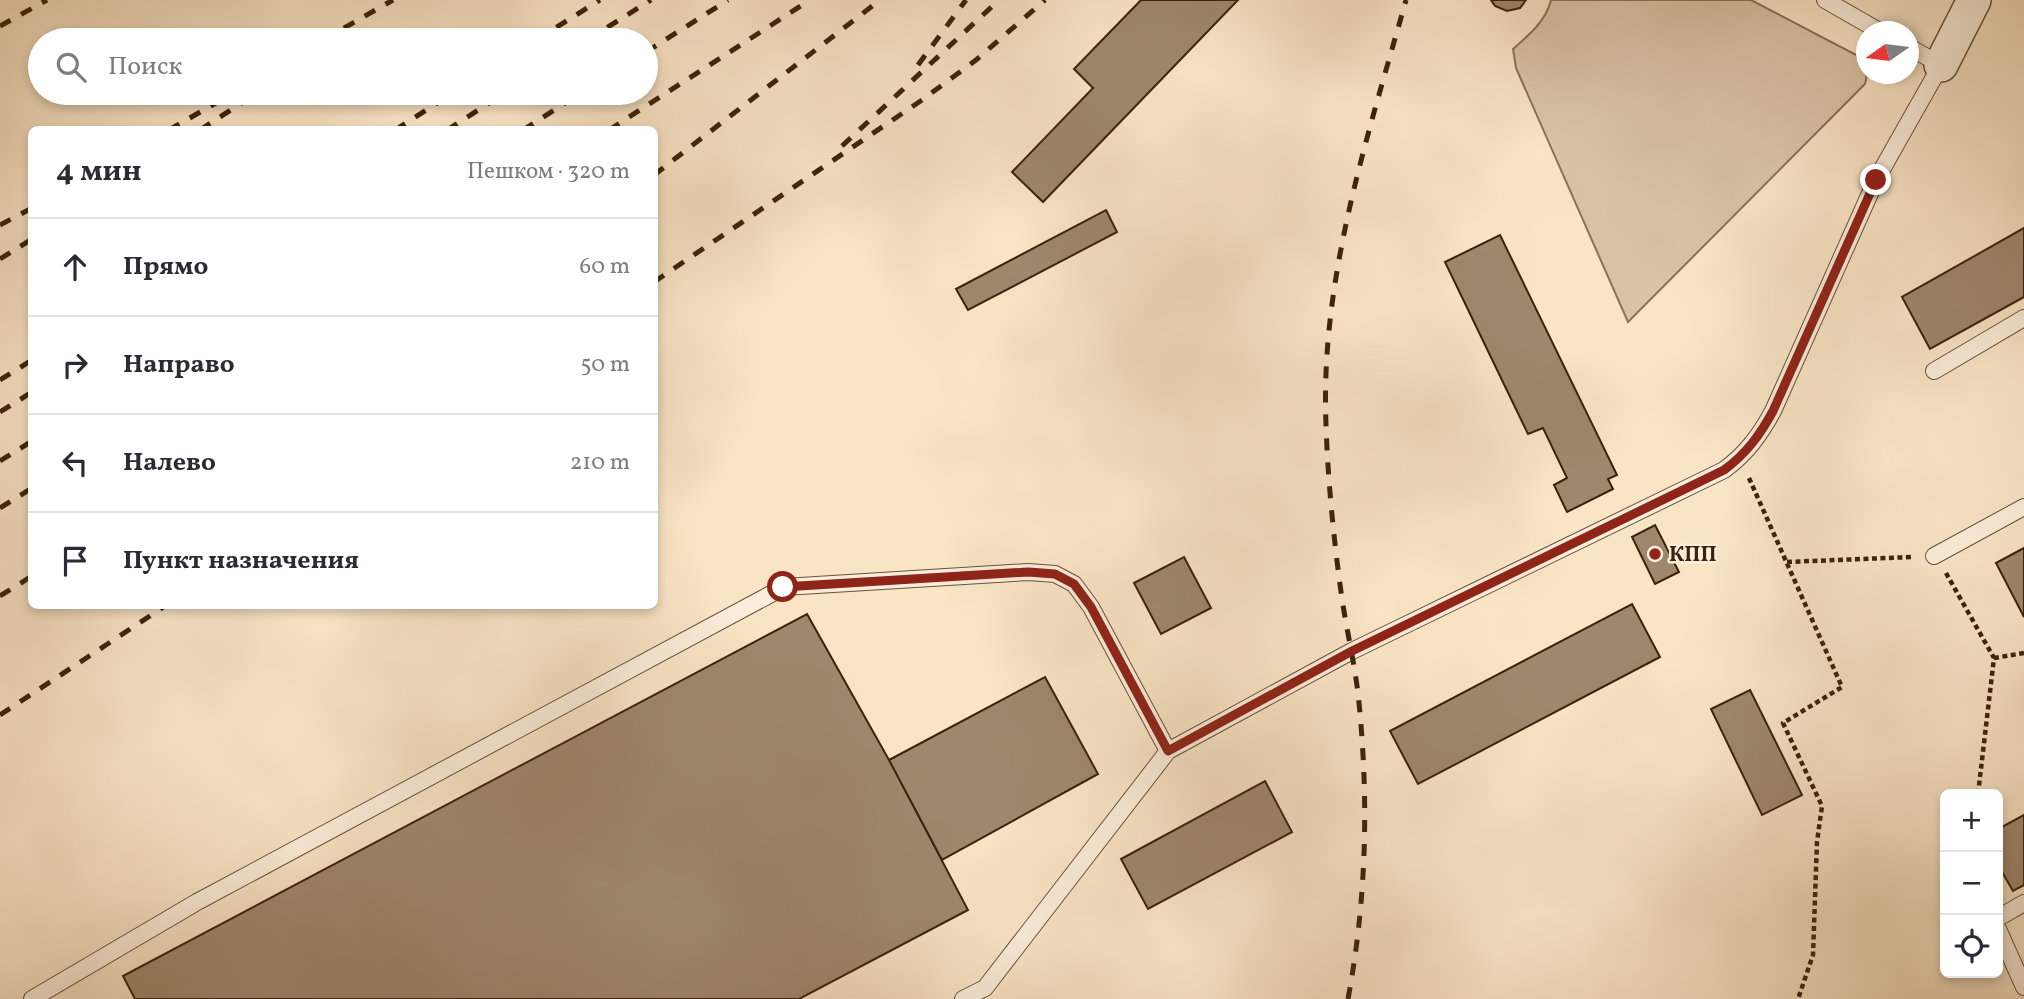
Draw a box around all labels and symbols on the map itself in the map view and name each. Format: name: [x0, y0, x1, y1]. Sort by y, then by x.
north arrow: [1856, 21, 1919, 84]
route end: [1860, 164, 1891, 195]
place label: КПП: [1669, 541, 1717, 570]
marker: КПП: [1647, 546, 1663, 562]
route start: [767, 571, 798, 602]

